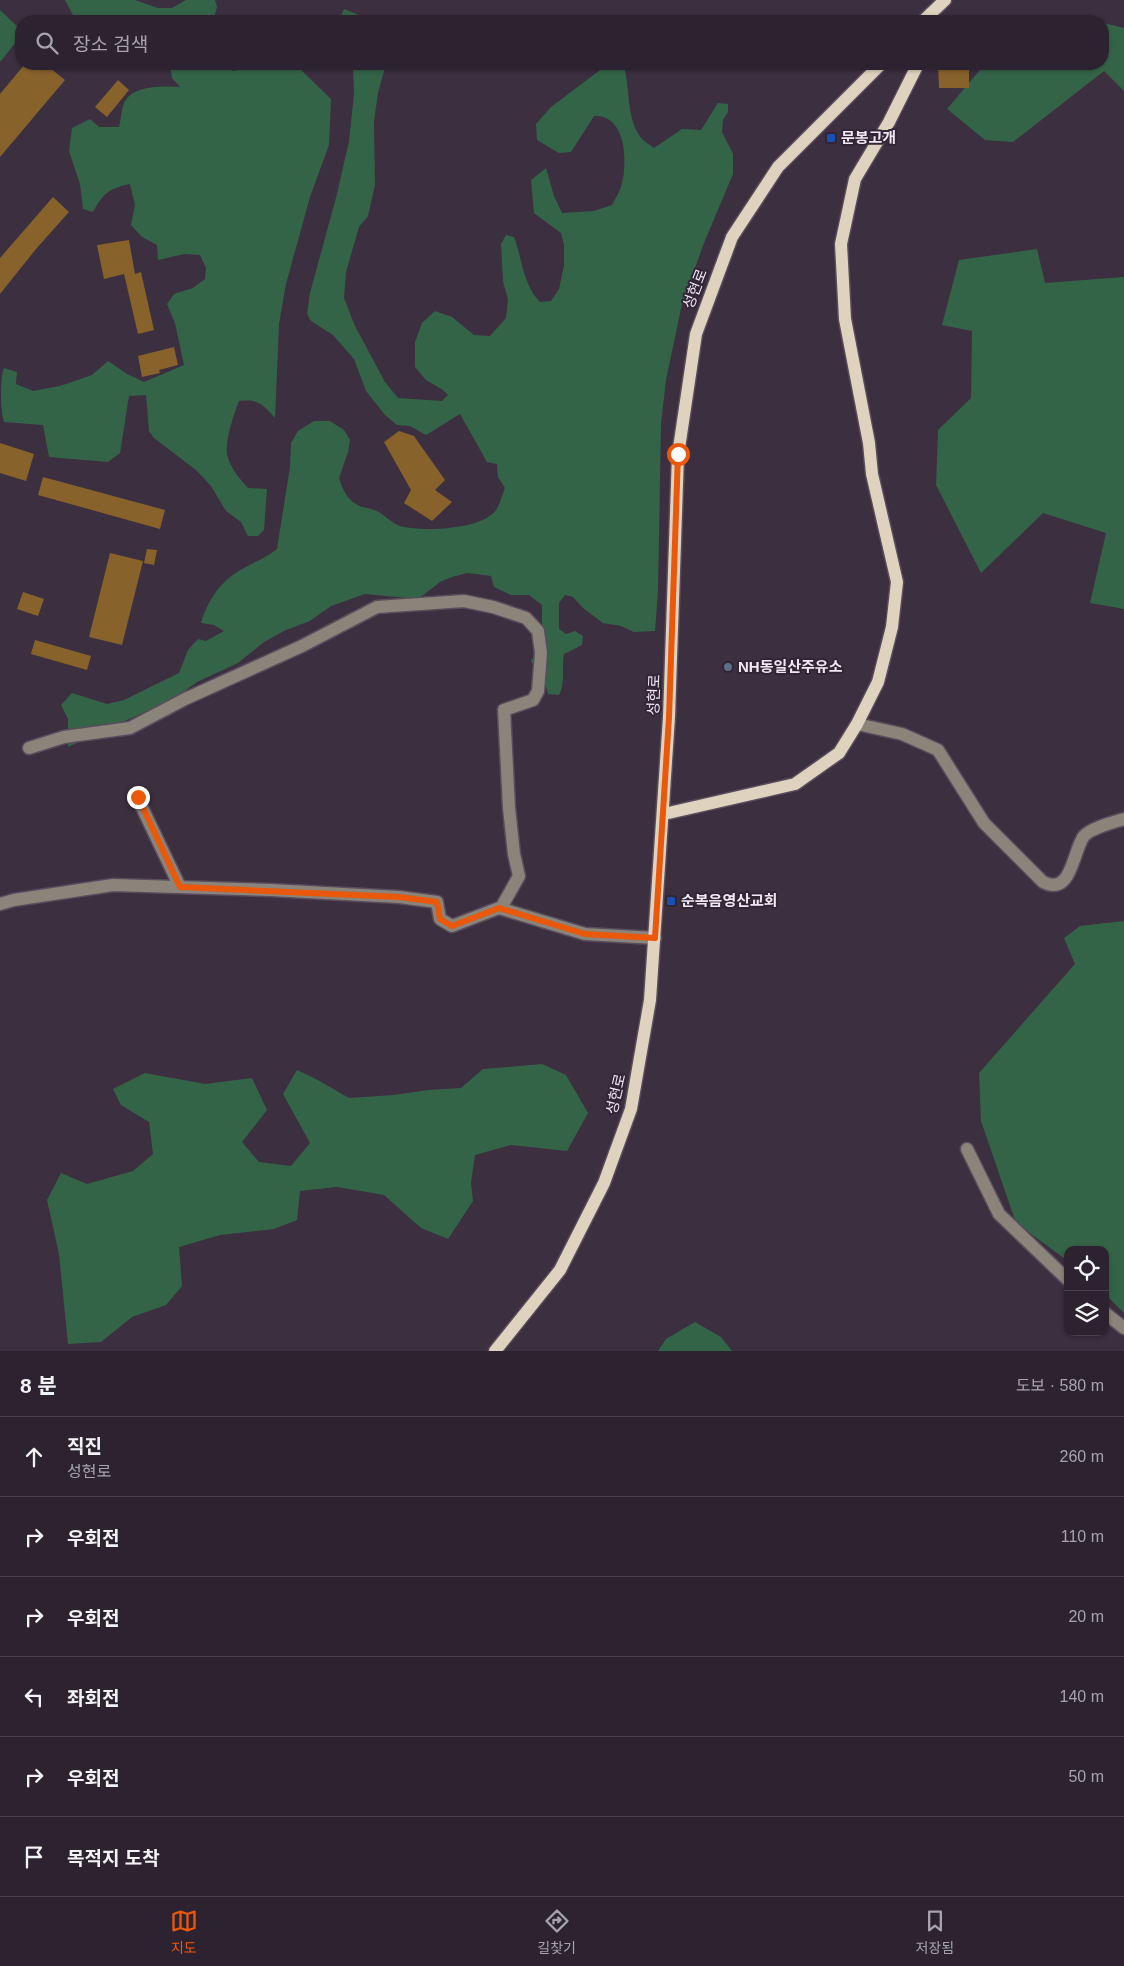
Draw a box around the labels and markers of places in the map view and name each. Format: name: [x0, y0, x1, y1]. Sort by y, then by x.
place label: 문봉고개: [841, 129, 896, 146]
marker: 문봉고개: [825, 132, 837, 144]
place label: NH동일산주유소: [738, 658, 843, 675]
marker: NH동일산주유소: [722, 661, 734, 673]
place label: 순복음영산교회: [681, 892, 778, 909]
marker: 순복음영산교회: [665, 895, 677, 907]

